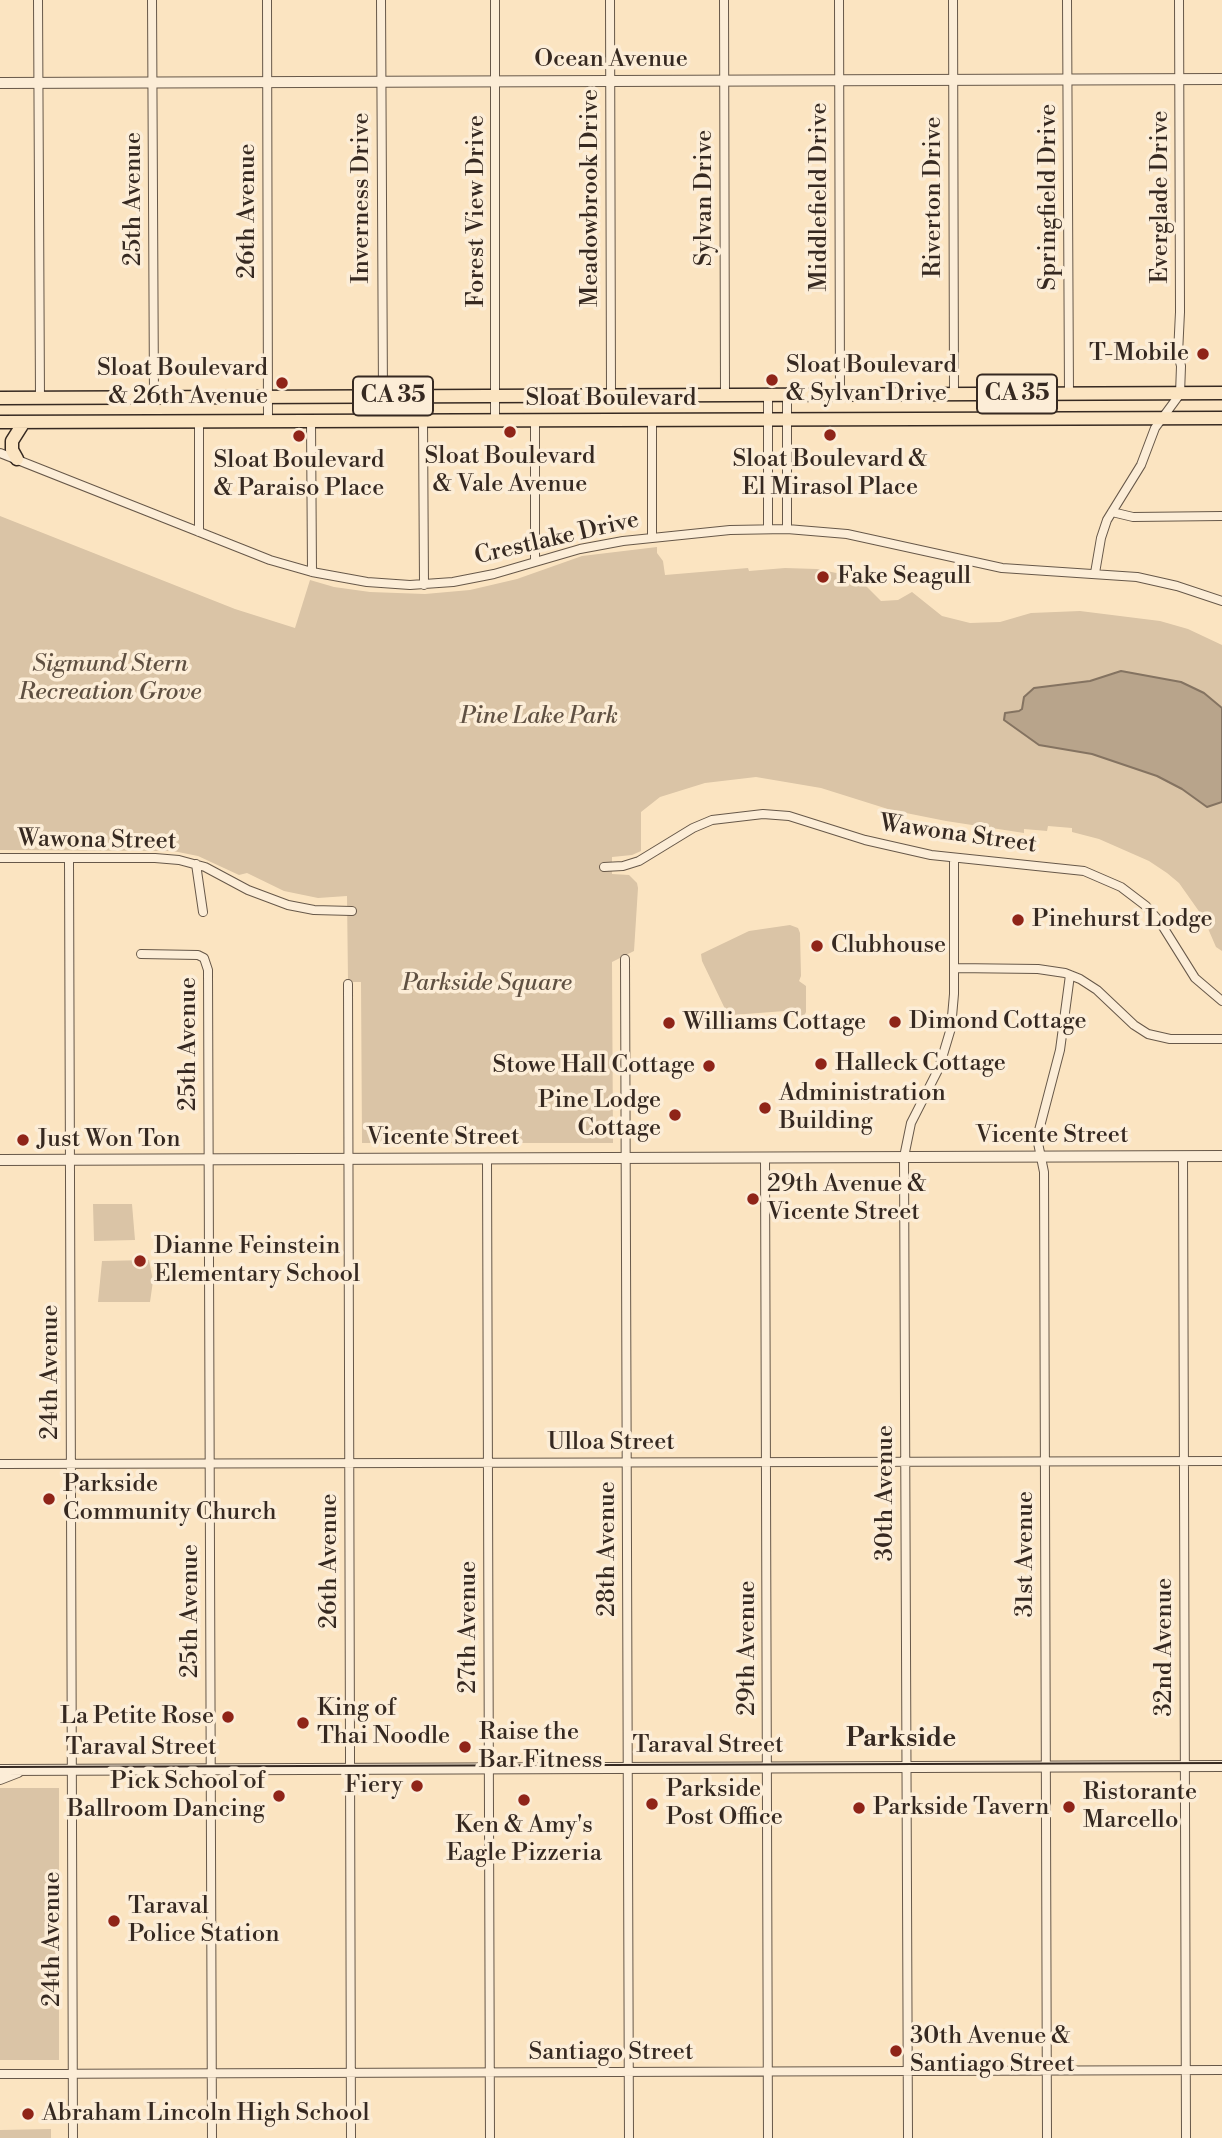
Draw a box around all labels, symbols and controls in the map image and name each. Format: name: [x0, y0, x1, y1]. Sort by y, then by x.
street label: Ocean Avenue: [534, 46, 688, 74]
street label: Meadowbrook Drive: [577, 89, 605, 307]
street label: Middlefield Drive: [806, 102, 834, 292]
street label: Springfield Drive: [1035, 104, 1063, 290]
street label: Everglade Drive: [1147, 110, 1175, 284]
street label: Inverness Drive: [348, 112, 376, 284]
street label: Forest View Drive: [463, 115, 491, 307]
street label: Riverton Drive: [920, 116, 948, 278]
street label: Sylvan Drive: [691, 130, 719, 266]
street label: 25th Avenue: [120, 132, 148, 266]
street label: 26th Avenue: [234, 143, 262, 279]
place label: T-Mobile: [1089, 340, 1189, 368]
marker: T-Mobile: [1195, 346, 1211, 362]
place label: Sloat Boulevard & Sylvan Drive: [786, 352, 957, 408]
place label: Sloat Boulevard & 26th Avenue: [97, 355, 268, 411]
marker: Sloat Boulevard & Sylvan Drive: [764, 372, 780, 388]
road number: CA 35: [977, 374, 1057, 414]
marker: Sloat Boulevard & 26th Avenue: [274, 375, 290, 391]
road number: CA 35: [353, 376, 433, 416]
street label: Sloat Boulevard: [526, 385, 696, 413]
marker: Sloat Boulevard & Vale Avenue: [502, 424, 518, 440]
marker: Sloat Boulevard & El Mirasol Place: [822, 427, 838, 443]
marker: Sloat Boulevard & Paraiso Place: [291, 428, 307, 444]
place label: Sloat Boulevard & Vale Avenue: [425, 443, 595, 499]
place label: Sloat Boulevard & El Mirasol Place: [732, 446, 928, 502]
place label: Sloat Boulevard & Paraiso Place: [214, 447, 384, 503]
street label: Crestlake Drive: [472, 506, 642, 572]
place label: Fake Seagull: [837, 563, 971, 591]
marker: Fake Seagull: [815, 569, 831, 585]
park label: Sigmund Stern Recreation Grove: [19, 651, 201, 707]
park label: Pine Lake Park: [460, 703, 618, 731]
street label: Wawona Street: [877, 810, 1039, 860]
street label: Wawona Street: [17, 825, 177, 857]
place label: Pinehurst Lodge: [1032, 906, 1213, 934]
marker: Pinehurst Lodge: [1010, 912, 1026, 928]
place label: Clubhouse: [831, 932, 946, 960]
marker: Clubhouse: [809, 938, 825, 954]
park label: Parkside Square: [402, 970, 572, 998]
street label: 25th Avenue: [175, 977, 203, 1111]
place label: Dimond Cottage: [909, 1008, 1087, 1036]
place label: Williams Cottage: [683, 1009, 866, 1037]
marker: Dimond Cottage: [887, 1014, 903, 1030]
marker: Williams Cottage: [661, 1015, 677, 1031]
place label: Halleck Cottage: [835, 1050, 1006, 1078]
place label: Stowe Hall Cottage: [492, 1052, 695, 1080]
marker: Halleck Cottage: [813, 1056, 829, 1072]
marker: Stowe Hall Cottage: [701, 1058, 717, 1074]
place label: Administration Building: [779, 1080, 946, 1136]
place label: Pine Lodge Cottage: [538, 1087, 661, 1143]
marker: Administration Building: [757, 1100, 773, 1116]
marker: Pine Lodge Cottage: [667, 1107, 683, 1123]
street label: Vicente Street: [976, 1122, 1128, 1150]
street label: Vicente Street: [367, 1124, 519, 1152]
place label: Just Won Ton: [37, 1126, 180, 1154]
marker: Just Won Ton: [15, 1132, 31, 1148]
place label: 29th Avenue & Vicente Street: [767, 1171, 927, 1227]
marker: 29th Avenue & Vicente Street: [745, 1191, 761, 1207]
place label: Dianne Feinstein Elementary School: [154, 1233, 360, 1289]
marker: Dianne Feinstein Elementary School: [132, 1253, 148, 1269]
street label: 24th Avenue: [37, 1304, 65, 1440]
street label: 30th Avenue: [872, 1425, 900, 1561]
street label: Ulloa Street: [547, 1429, 675, 1457]
place label: Parkside Community Church: [63, 1471, 277, 1527]
street label: 28th Avenue: [594, 1481, 622, 1617]
marker: Parkside Community Church: [41, 1491, 57, 1507]
street label: 31st Avenue: [1012, 1491, 1040, 1617]
street label: 26th Avenue: [316, 1493, 344, 1629]
street label: 25th Avenue: [177, 1544, 205, 1678]
street label: 27th Avenue: [455, 1561, 483, 1693]
street label: 32nd Avenue: [1151, 1578, 1179, 1716]
street label: 29th Avenue: [734, 1580, 762, 1716]
place label: King of Thai Noodle: [317, 1695, 450, 1751]
place label: La Petite Rose: [60, 1703, 214, 1731]
marker: La Petite Rose: [220, 1709, 236, 1725]
marker: King of Thai Noodle: [295, 1715, 311, 1731]
place label: Raise the Bar Fitness: [479, 1719, 602, 1775]
district label: Parkside: [846, 1724, 956, 1756]
street label: Taraval Street: [632, 1732, 784, 1760]
street label: Taraval Street: [65, 1734, 217, 1762]
marker: Raise the Bar Fitness: [457, 1739, 473, 1755]
place label: Pick School of Ballroom Dancing: [67, 1768, 265, 1824]
place label: Fiery: [345, 1772, 403, 1800]
place label: Parkside Post Office: [666, 1776, 783, 1832]
marker: Fiery: [409, 1778, 425, 1794]
place label: Ristorante Marcello: [1083, 1779, 1197, 1835]
marker: Pick School of Ballroom Dancing: [271, 1788, 287, 1804]
marker: Ken & Amy's Eagle Pizzeria: [516, 1792, 532, 1808]
place label: Parkside Tavern: [873, 1794, 1049, 1822]
marker: Parkside Post Office: [644, 1796, 660, 1812]
marker: Ristorante Marcello: [1061, 1799, 1077, 1815]
marker: Parkside Tavern: [851, 1800, 867, 1816]
place label: Ken & Amy's Eagle Pizzeria: [446, 1812, 602, 1868]
street label: 24th Avenue: [39, 1871, 67, 2007]
place label: Taraval Police Station: [128, 1893, 279, 1949]
marker: Taraval Police Station: [106, 1913, 122, 1929]
place label: 30th Avenue & Santiago Street: [910, 2023, 1075, 2079]
street label: Santiago Street: [529, 2039, 693, 2067]
marker: 30th Avenue & Santiago Street: [888, 2043, 904, 2059]
place label: Abraham Lincoln High School: [42, 2100, 370, 2128]
marker: Abraham Lincoln High School: [20, 2106, 36, 2122]

